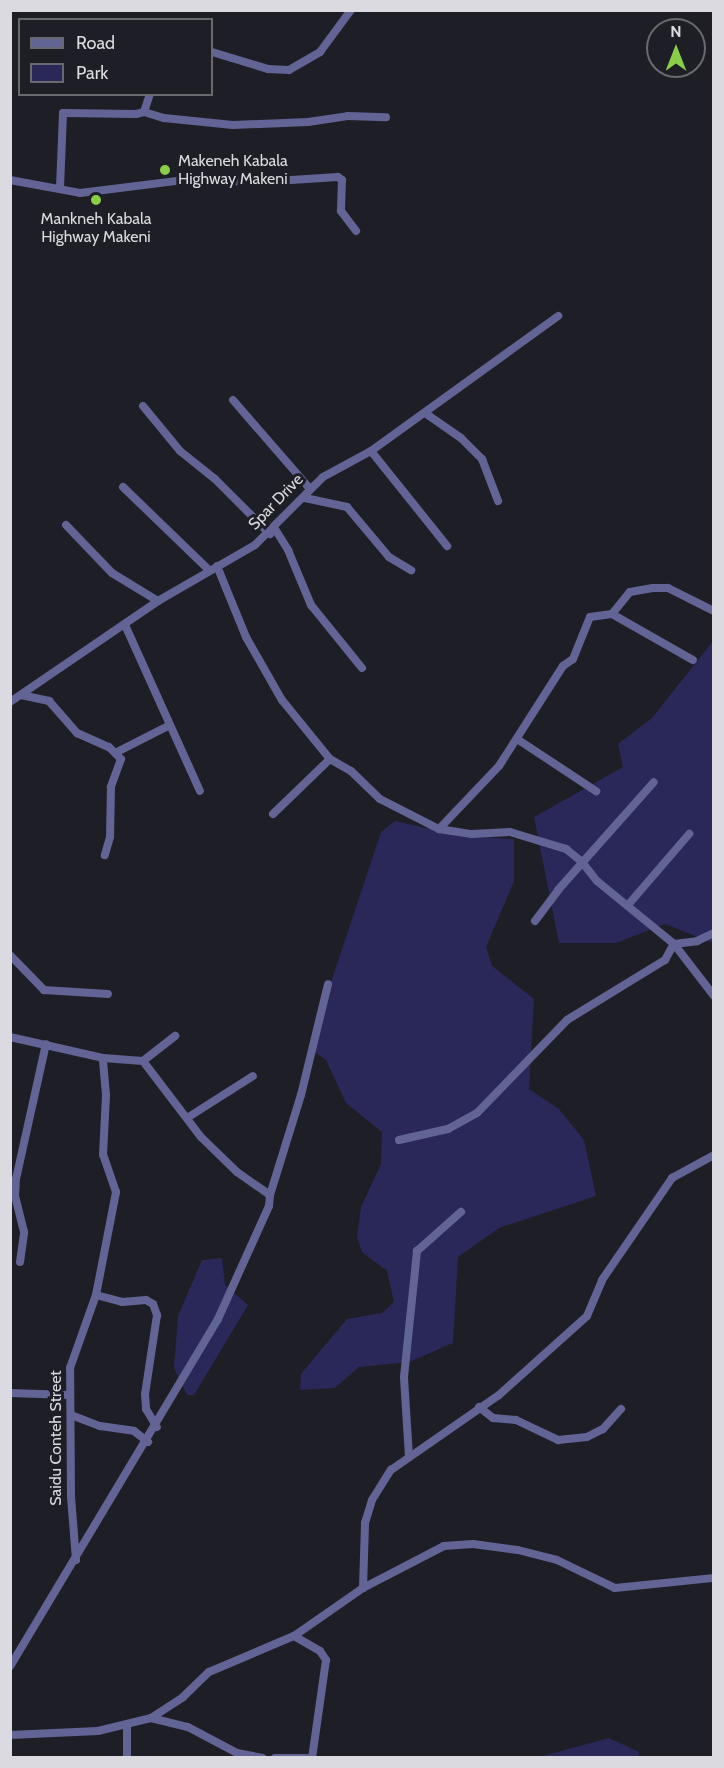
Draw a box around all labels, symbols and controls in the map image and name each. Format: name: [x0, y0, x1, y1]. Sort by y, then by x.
legend: [18, 18, 213, 96]
north arrow: [646, 18, 706, 78]
text: N: [670, 22, 682, 41]
text: Road: [76, 32, 115, 54]
text: Park: [76, 62, 108, 84]
place label: Makeneh Kabala Highway Makeni: [178, 151, 288, 189]
marker: Makeneh Kabala Highway Makeni: [156, 161, 174, 179]
marker: Mankneh Kabala Highway Makeni: [89, 193, 103, 207]
place label: Mankneh Kabala Highway Makeni: [41, 209, 151, 247]
street label: Spar Drive: [245, 470, 307, 534]
street label: Saidu Conteh Street: [46, 1370, 66, 1506]

